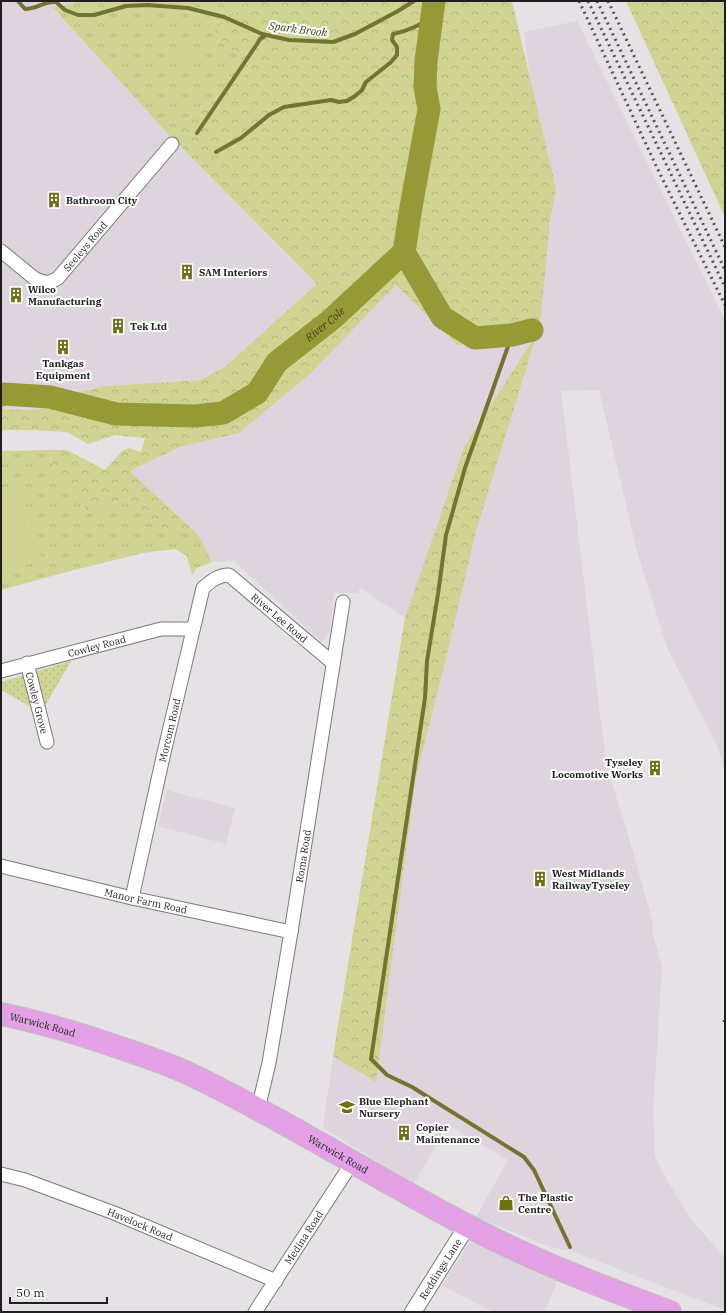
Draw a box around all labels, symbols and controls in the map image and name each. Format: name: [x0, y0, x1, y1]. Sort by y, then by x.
water label: Spark Brook: [267, 18, 328, 40]
building icon: Bathroom City: [45, 191, 63, 209]
place label: Bathroom City: [66, 194, 137, 207]
street label: Seeleys Road: [61, 219, 110, 274]
building icon: SAM Interiors: [178, 263, 196, 281]
place label: SAM Interiors: [199, 266, 267, 279]
place label: Wilco Manufacturing: [28, 283, 102, 308]
building icon: Wilco Manufacturing: [7, 286, 25, 304]
water label: River Cole: [301, 304, 348, 345]
building icon: Tek Ltd: [109, 317, 127, 335]
place label: Tek Ltd: [130, 320, 168, 333]
building icon: Tankgas Equipment: [54, 338, 72, 356]
place label: Tankgas Equipment: [36, 357, 91, 382]
street label: River Lee Road: [248, 590, 310, 646]
street label: Cowley Road: [66, 632, 127, 660]
street label: Cowley Grove: [22, 670, 51, 735]
street label: Morcom Road: [156, 697, 184, 763]
place label: Tyseley Locomotive Works: [552, 756, 643, 781]
building icon: Tyseley Locomotive Works: [646, 759, 664, 777]
street label: Roma Road: [293, 829, 314, 884]
place label: West Midlands RailwayTyseley: [552, 867, 630, 892]
building icon: West Midlands RailwayTyseley: [531, 870, 549, 888]
street label: Manor Farm Road: [103, 885, 188, 917]
street label: Warwick Road: [9, 1010, 77, 1040]
place label: Blue Elephant Nursery: [359, 1095, 428, 1120]
school or university icon: Blue Elephant Nursery: [338, 1098, 356, 1116]
place label: Copier Maintenance: [416, 1121, 480, 1146]
building icon: Copier Maintenance: [395, 1124, 413, 1142]
street label: Warwick Road: [305, 1132, 371, 1177]
place label: The Plastic Centre: [518, 1191, 574, 1216]
shop icon: The Plastic Centre: [497, 1194, 515, 1212]
street label: Havelock Road: [105, 1205, 175, 1244]
street label: Medina Road: [282, 1208, 326, 1267]
street label: Reddings Lane: [417, 1236, 465, 1302]
scale bar: [10, 1279, 107, 1305]
text: 50 m: [16, 1285, 45, 1300]

